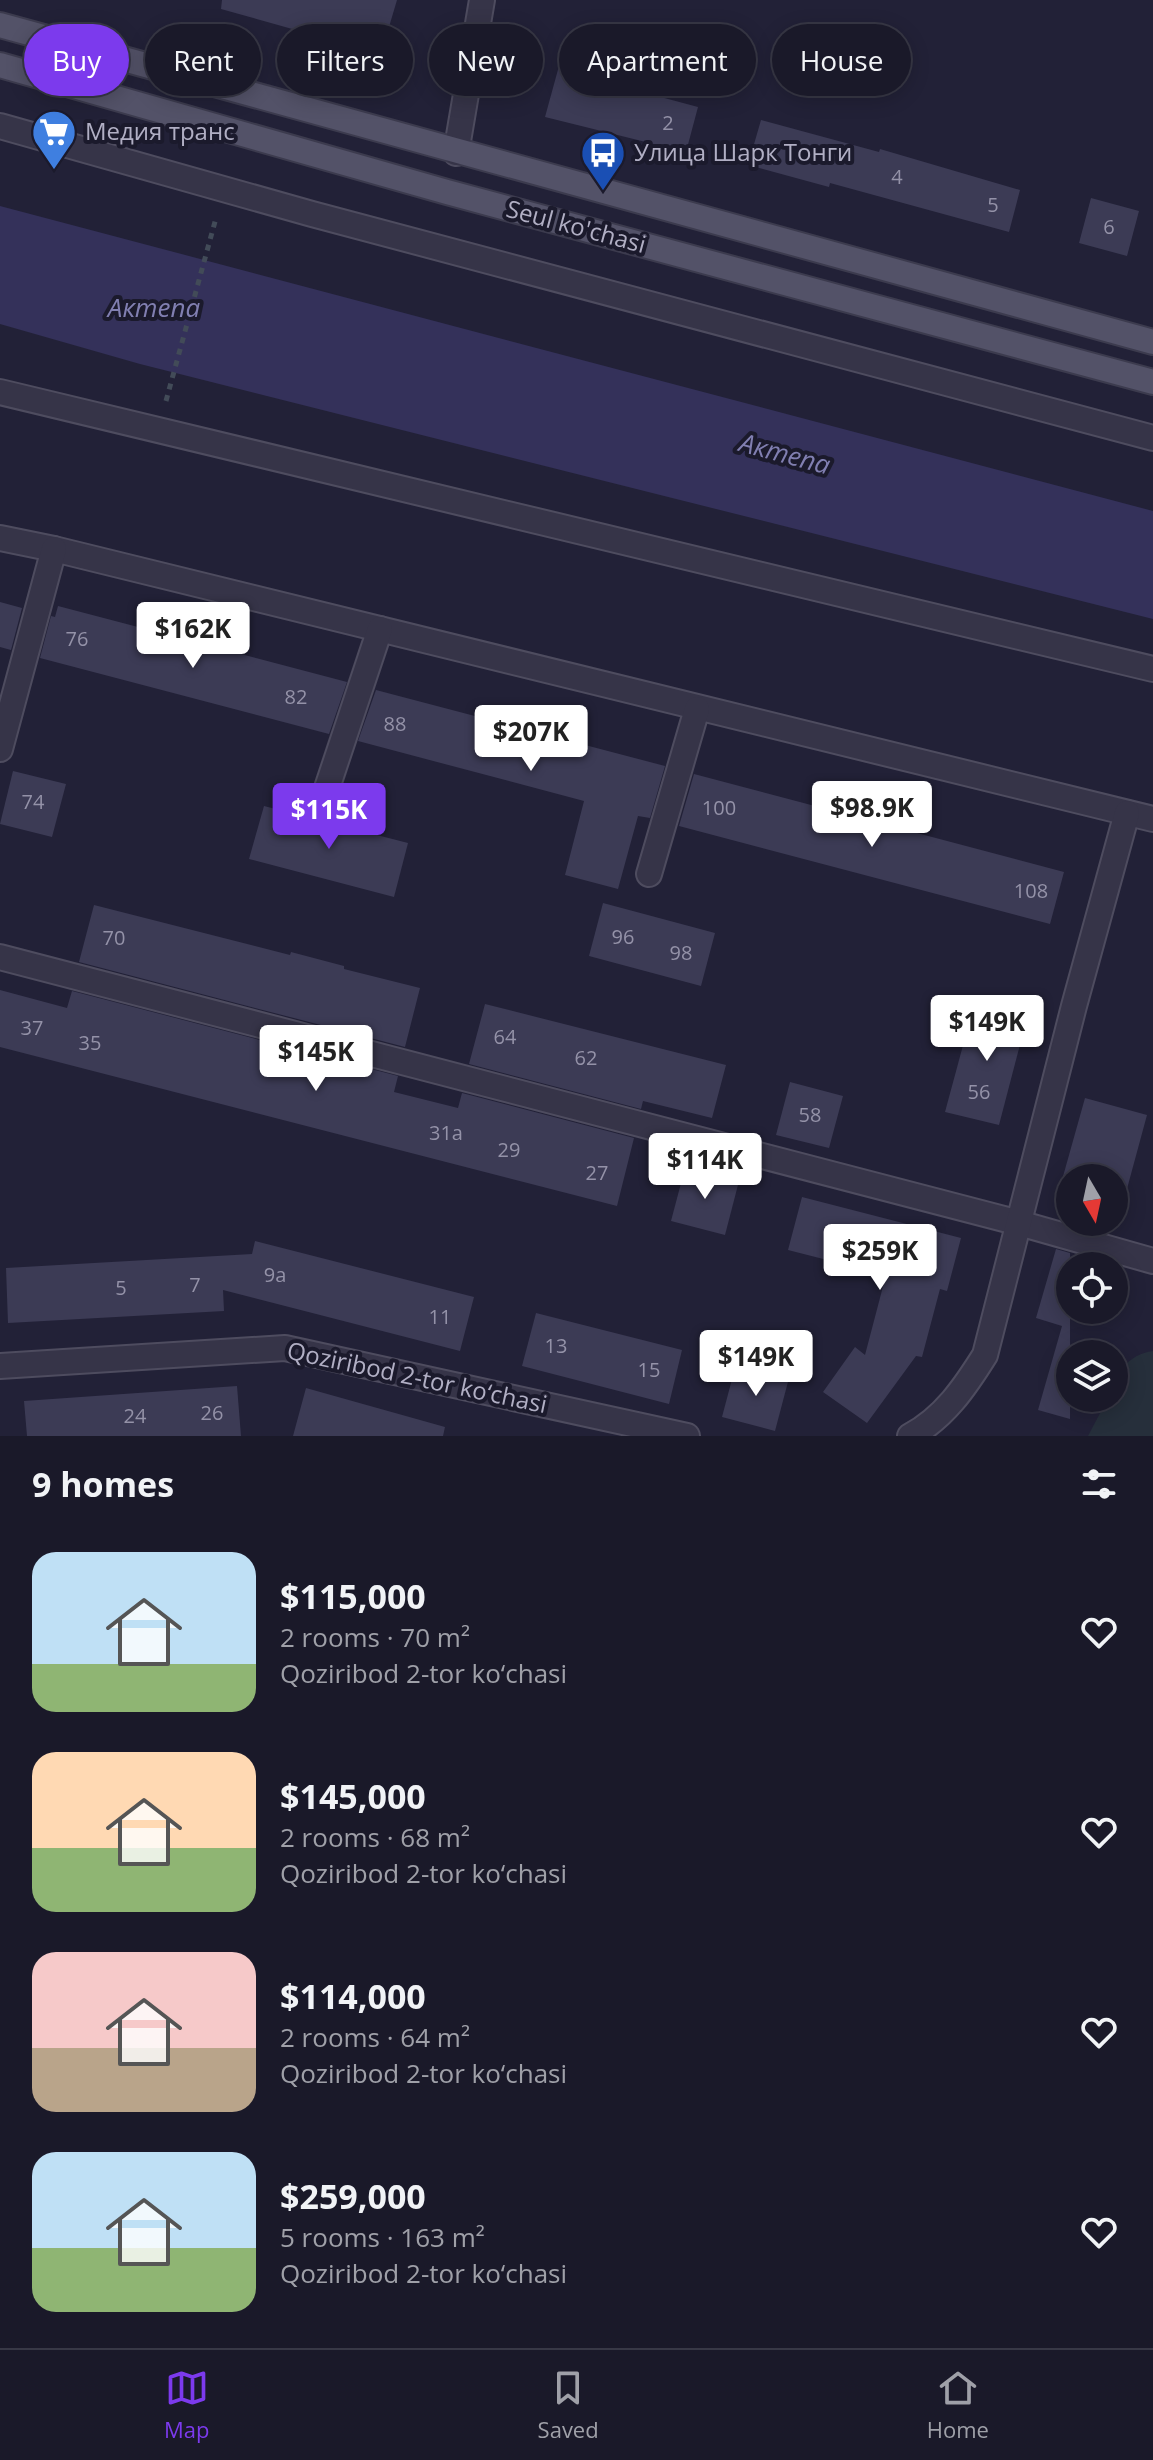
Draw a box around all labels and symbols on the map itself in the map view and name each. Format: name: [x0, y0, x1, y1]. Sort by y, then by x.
supermarket icon: Медия транс: [30, 108, 78, 171]
house number: 2: [662, 109, 674, 136]
place label: Медия транс: [85, 114, 235, 147]
bus stop icon: Улица Шарк Тонги: [579, 129, 627, 192]
place label: Улица Шарк Тонги: [634, 135, 852, 168]
house number: 4: [891, 163, 903, 190]
street label: Seul ko'chasi: [503, 191, 650, 260]
house number: 5: [987, 191, 999, 218]
house number: 6: [1103, 213, 1115, 240]
water label: Актепа: [106, 289, 200, 325]
water label: Актепа: [734, 423, 835, 482]
pin: $162K: [137, 602, 249, 670]
house number: 76: [66, 625, 88, 652]
house number: 82: [285, 683, 307, 710]
pin: $207K: [475, 705, 587, 773]
house number: 88: [384, 710, 406, 737]
pin: $98.9K: [807, 781, 937, 849]
pin: $115K: [273, 783, 385, 851]
house number: 74: [22, 788, 45, 815]
house number: 100: [702, 794, 736, 821]
house number: 108: [1014, 877, 1048, 904]
house number: 96: [612, 923, 634, 950]
house number: 70: [103, 924, 125, 951]
house number: 98: [670, 939, 692, 966]
pin: $149K: [931, 995, 1043, 1063]
house number: 37: [21, 1014, 43, 1041]
house number: 64: [494, 1023, 517, 1050]
pin: $145K: [260, 1025, 372, 1093]
house number: 35: [79, 1029, 101, 1056]
house number: 62: [575, 1044, 597, 1071]
house number: 56: [968, 1078, 990, 1105]
house number: 58: [799, 1101, 821, 1128]
house number: 31а: [429, 1119, 463, 1146]
pin: $114K: [649, 1133, 761, 1201]
house number: 29: [498, 1136, 520, 1163]
house number: 27: [586, 1159, 608, 1186]
north arrow: [1056, 1164, 1128, 1236]
pin: $259K: [824, 1224, 936, 1292]
house number: 9а: [264, 1261, 286, 1288]
house number: 7: [189, 1271, 201, 1298]
house number: 5: [115, 1274, 127, 1301]
house number: 11: [429, 1303, 451, 1330]
pin: $149K: [700, 1330, 812, 1398]
house number: 13: [545, 1332, 567, 1359]
street label: Qoziribod 2-tor ko‘chasi: [284, 1333, 550, 1420]
house number: 15: [638, 1356, 660, 1383]
house number: 26: [201, 1399, 223, 1426]
house number: 24: [124, 1402, 147, 1429]

